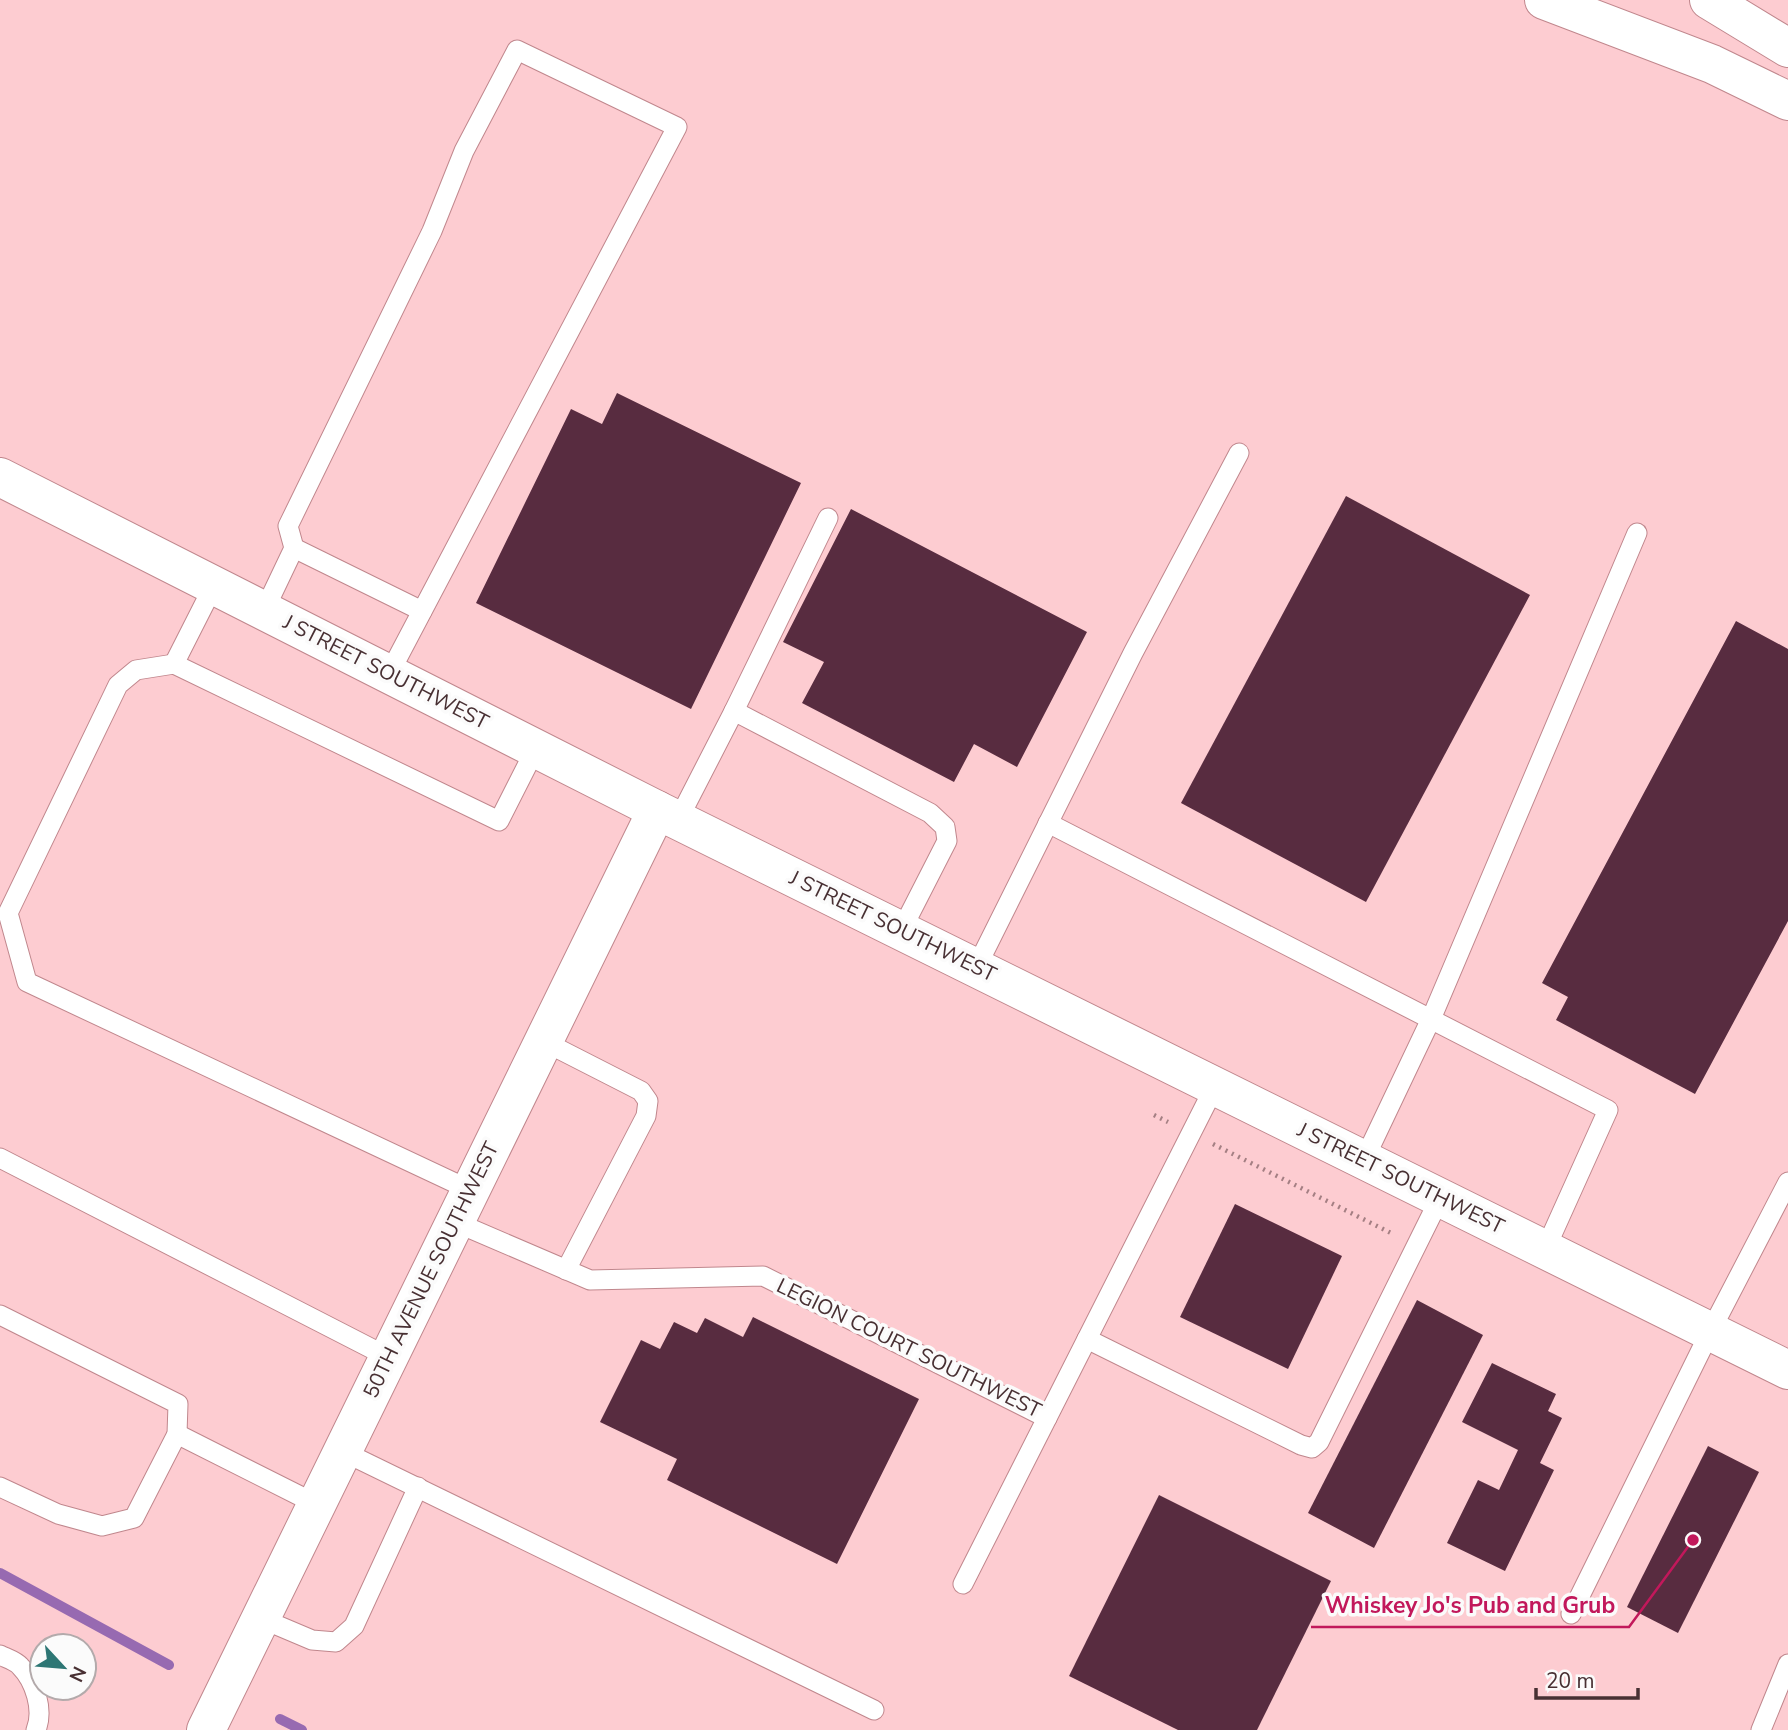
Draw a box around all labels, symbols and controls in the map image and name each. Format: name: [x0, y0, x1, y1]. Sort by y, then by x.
street label: J STREET SOUTHWEST: [278, 608, 494, 736]
street label: J STREET SOUTHWEST: [784, 863, 1002, 989]
street label: J STREET SOUTHWEST: [1292, 1115, 1510, 1241]
street label: 50TH AVENUE SOUTHWEST: [357, 1137, 506, 1403]
street label: LEGION COURT SOUTHWEST: [772, 1272, 1046, 1425]
callout: Whiskey Jo's Pub and Grub: [1311, 1583, 1629, 1627]
text: Whiskey Jo's Pub and Grub: [1325, 1590, 1615, 1621]
north arrow: [28, 1632, 98, 1702]
scale bar: [1536, 1656, 1638, 1700]
text: N: [63, 1662, 92, 1686]
text: 20 m: [1546, 1667, 1595, 1695]

